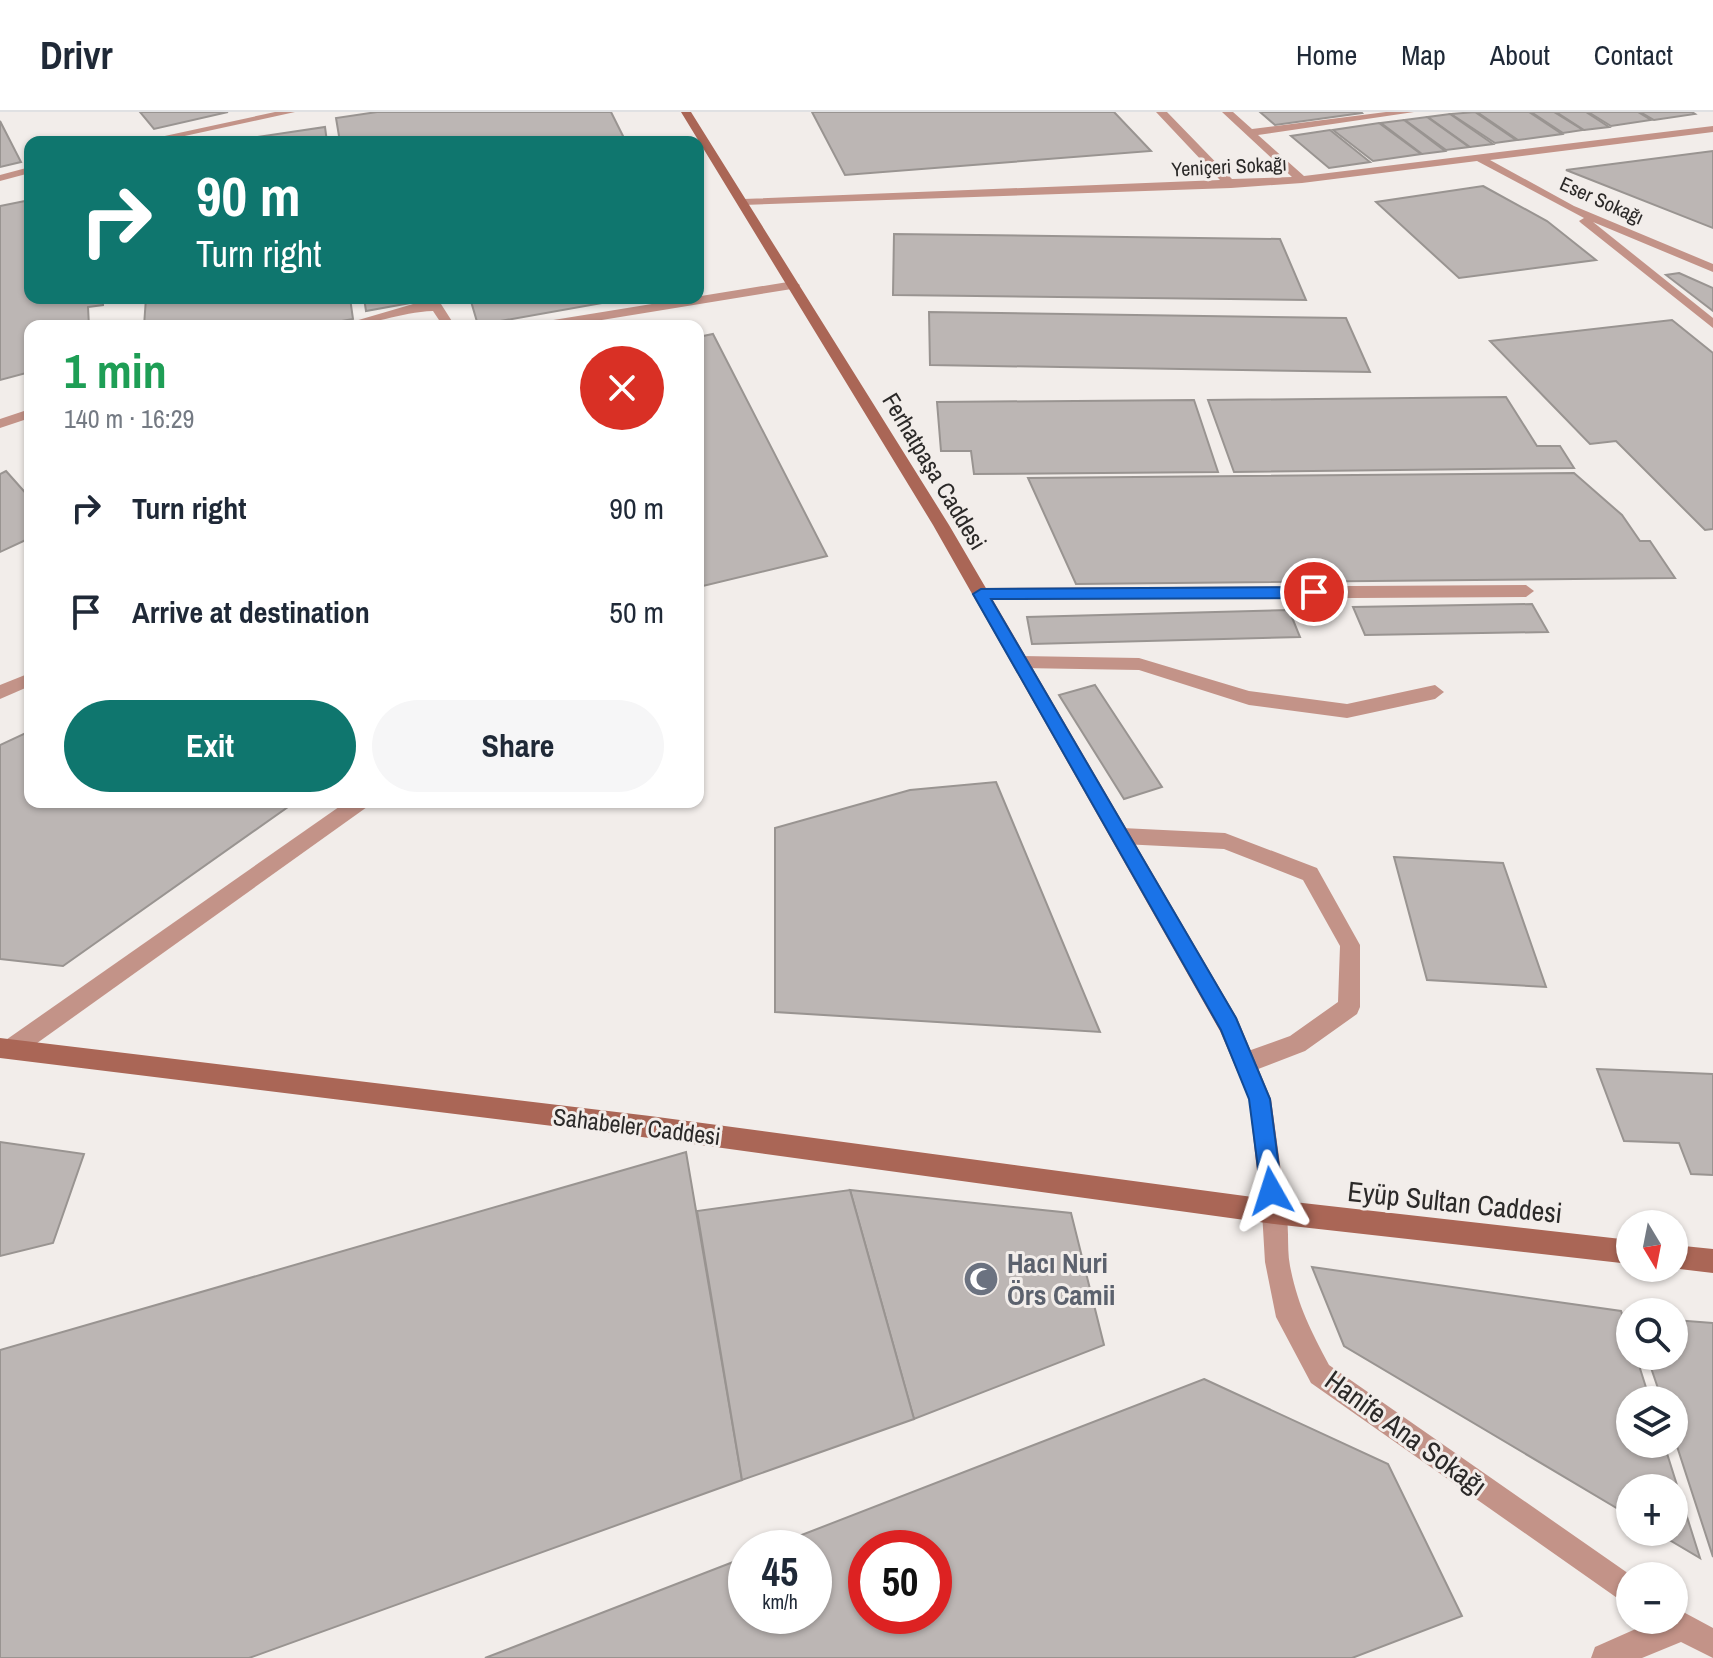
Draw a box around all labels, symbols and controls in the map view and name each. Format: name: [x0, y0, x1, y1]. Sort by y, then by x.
text: Drivr: [40, 30, 113, 81]
text: Home: [1296, 36, 1357, 74]
text: Map: [1401, 36, 1446, 74]
text: About: [1490, 36, 1550, 74]
text: Contact: [1594, 36, 1673, 74]
street label: Yeniçeri Sokağı: [1171, 149, 1287, 183]
text: 90 m: [196, 158, 301, 233]
icon: right: [64, 168, 168, 272]
street label: Eser Sokağı: [1556, 169, 1648, 231]
text: Turn right: [196, 230, 321, 278]
text: 1 min: [64, 338, 167, 403]
button: close: [580, 346, 664, 430]
street label: Ferhatpaşa Caddesi: [876, 387, 994, 555]
text: 140 m · 16:29: [64, 401, 194, 436]
icon: right: [64, 486, 108, 530]
text: Turn right: [132, 488, 246, 528]
text: 90 m: [609, 488, 664, 528]
pin: [1280, 558, 1348, 626]
icon: arrive: [1292, 570, 1336, 614]
icon: arrive: [64, 590, 108, 634]
text: Arrive at destination: [132, 592, 370, 632]
text: 50 m: [609, 592, 664, 632]
button: Exit: [64, 700, 356, 792]
button: Share: [372, 700, 664, 792]
street label: Sahabeler Caddesi: [551, 1100, 723, 1152]
position arrow: [1229, 1149, 1313, 1233]
street label: Eyüp Sultan Caddesi: [1346, 1172, 1564, 1232]
north arrow: [1616, 1210, 1688, 1282]
map controls: [1616, 1210, 1688, 1634]
place label: Hacı Nuri Örs Camii: [1007, 1244, 1115, 1314]
mosque icon: Hacı Nuri Örs Camii: [962, 1260, 1000, 1298]
button: search: [1616, 1298, 1688, 1370]
street label: Hanife Ana Sokağı: [1317, 1361, 1495, 1505]
button: layers: [1616, 1386, 1688, 1458]
button: +: [1616, 1474, 1688, 1546]
speed limit sign: 50: [848, 1530, 952, 1634]
text: 45: [762, 1545, 798, 1598]
button: −: [1616, 1562, 1688, 1634]
text: km/h: [762, 1588, 798, 1615]

